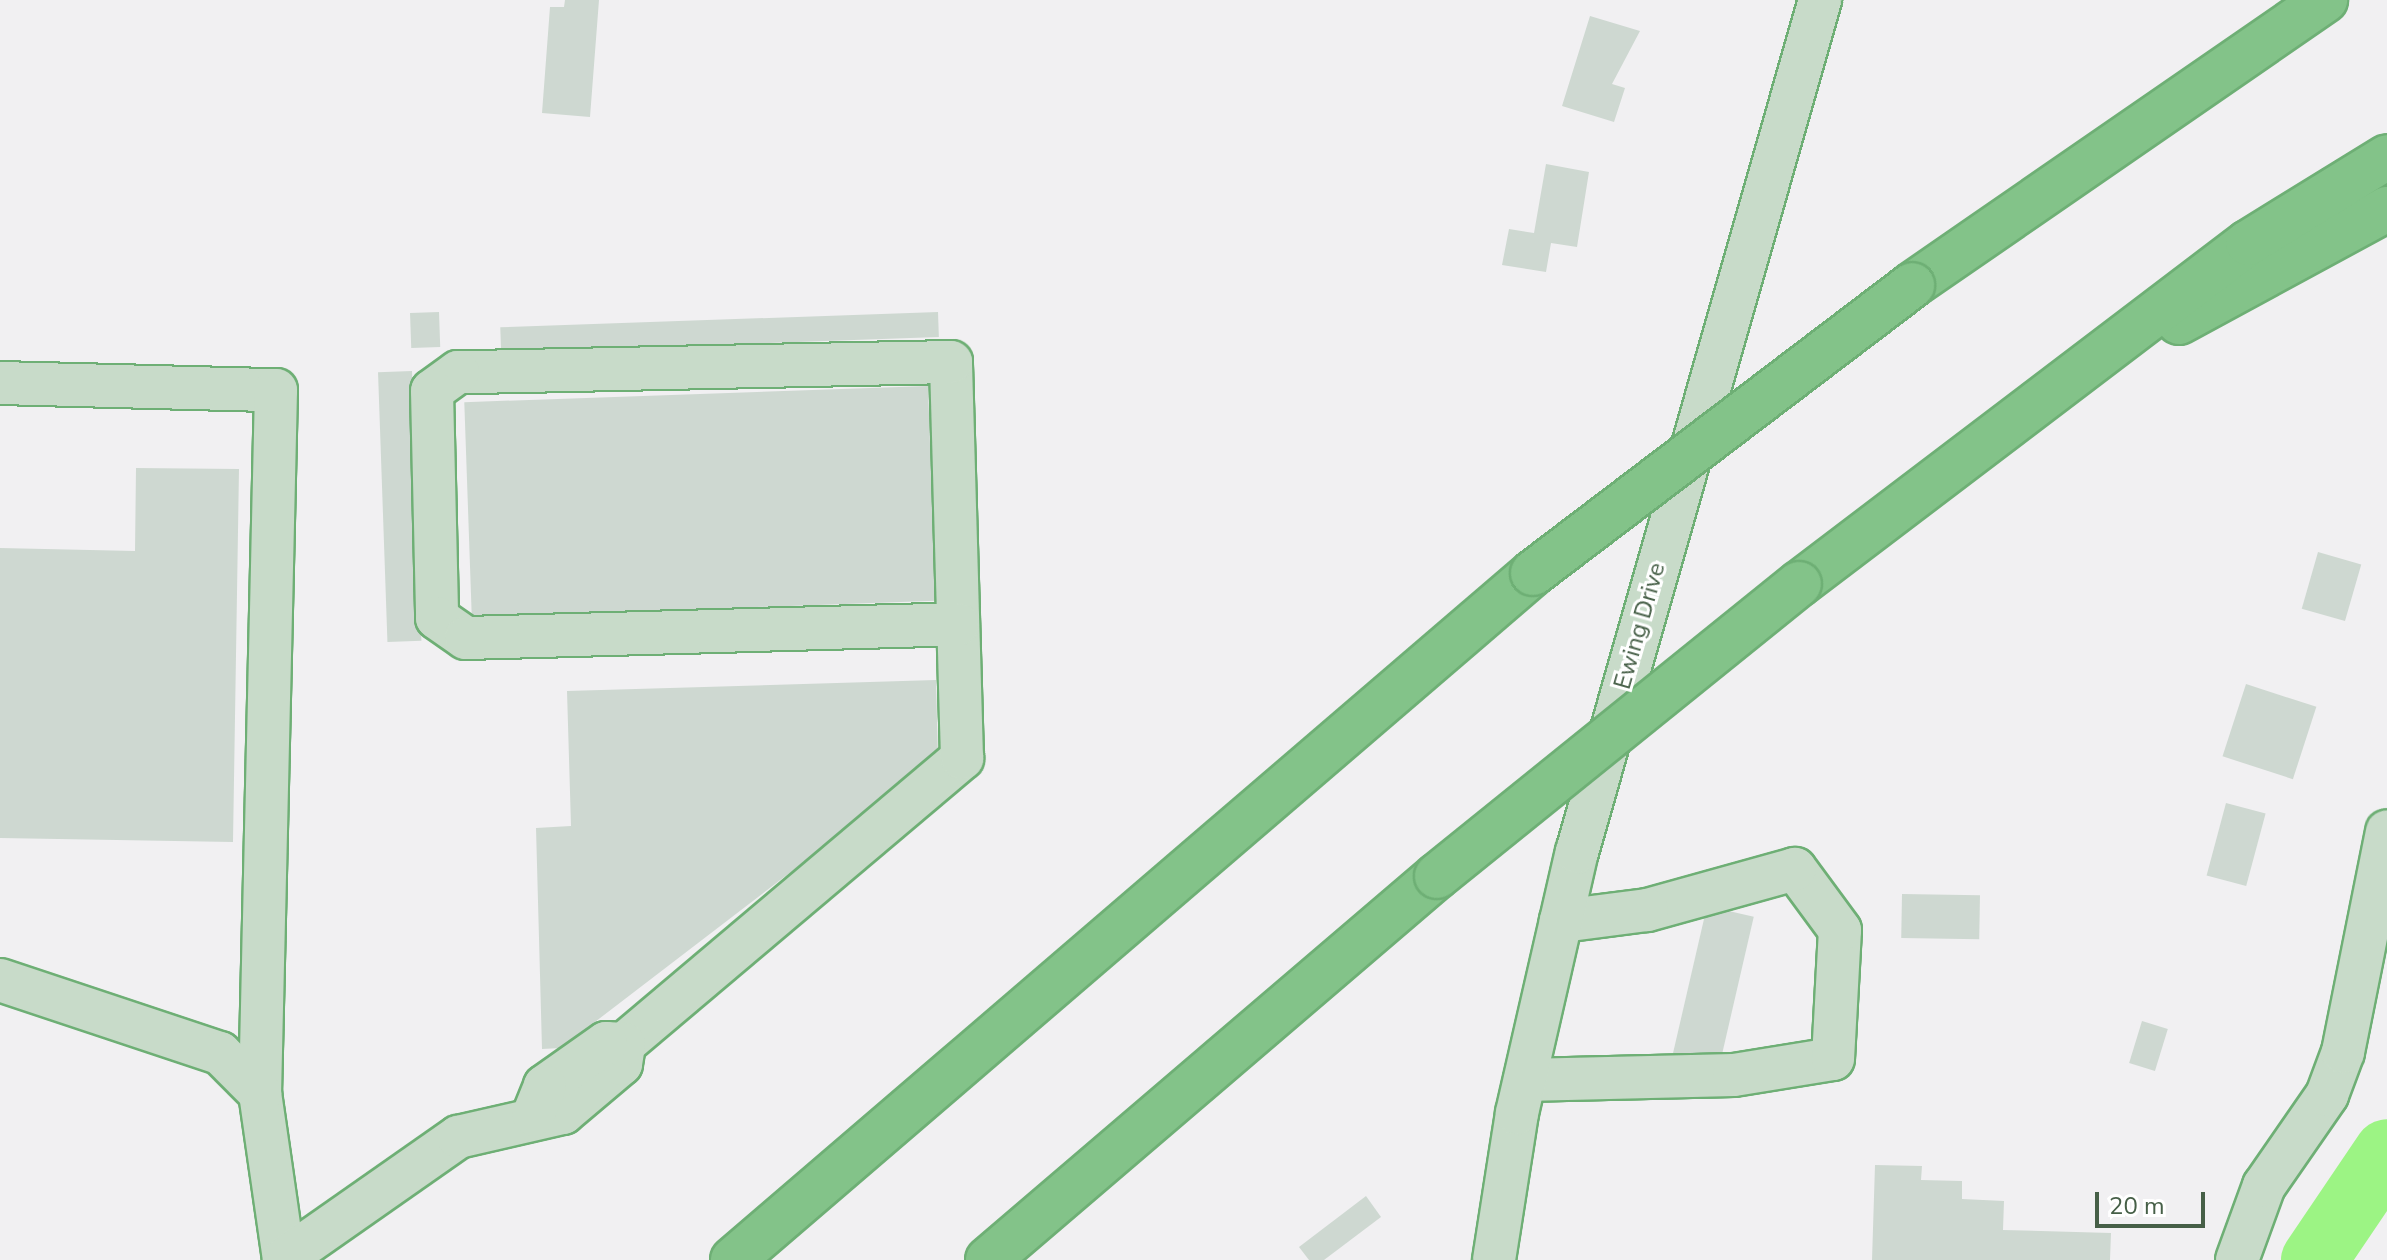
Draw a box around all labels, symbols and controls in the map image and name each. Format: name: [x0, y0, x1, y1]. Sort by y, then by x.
street label: Ewing Drive: [1608, 559, 1672, 693]
scale bar: [2099, 1176, 2209, 1226]
text: 20 m: [2109, 1190, 2165, 1222]

